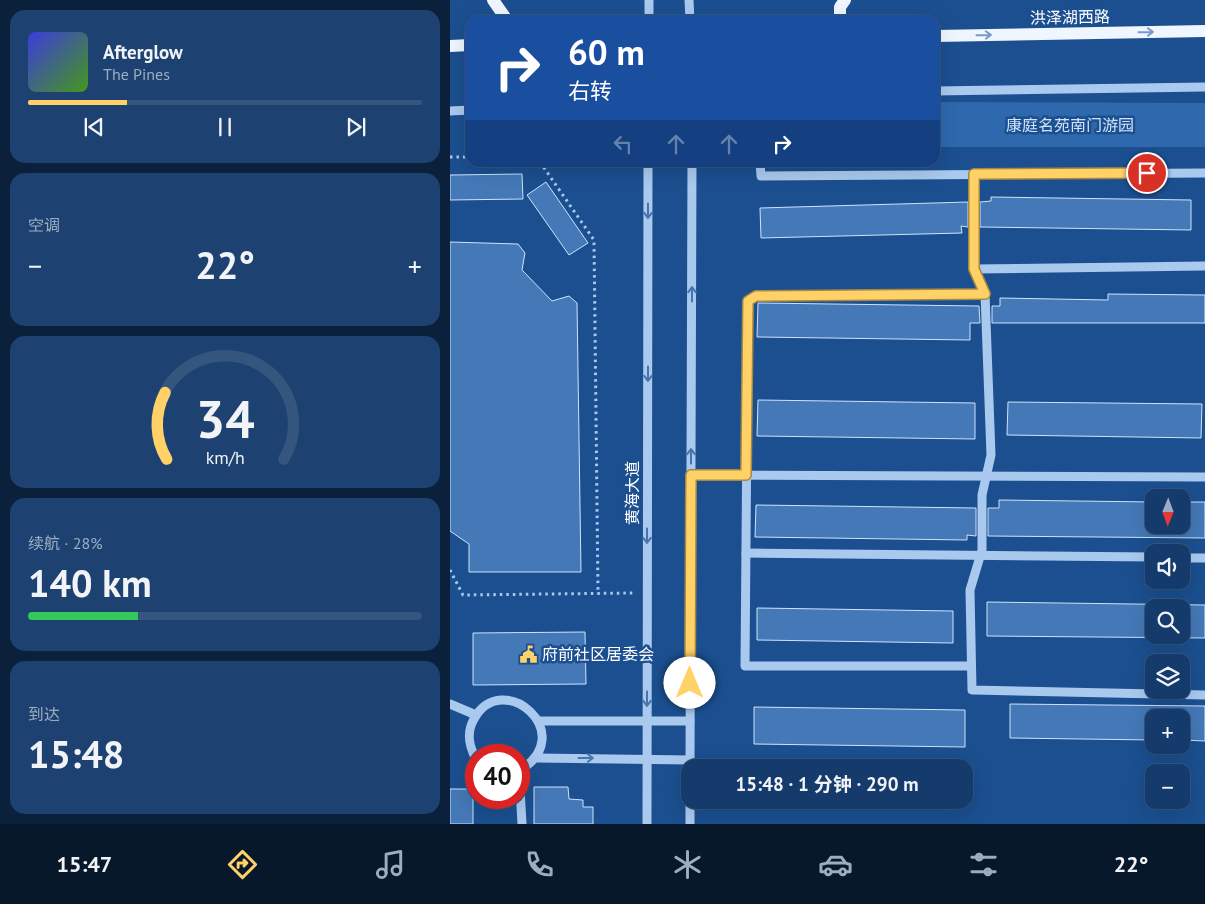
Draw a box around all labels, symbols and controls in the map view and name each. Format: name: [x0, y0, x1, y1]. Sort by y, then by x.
street label: 洪泽湖西路: [1030, 6, 1110, 28]
one-way arrow: [1138, 27, 1154, 37]
text: 60 m: [568, 29, 645, 75]
one-way arrow: [975, 30, 991, 40]
icon: right: [485, 35, 550, 100]
text: Afterglow: [103, 40, 183, 64]
text: The Pines: [103, 64, 170, 84]
text: 右转: [568, 77, 612, 105]
icon: previous: [80, 113, 108, 141]
icon: pause: [211, 113, 239, 141]
icon: next: [342, 113, 370, 141]
park label: 康庭名苑南门游园: [1006, 115, 1134, 135]
icon: left: [609, 130, 637, 158]
icon: ahead: [662, 130, 690, 158]
icon: ahead: [715, 130, 743, 158]
icon: right: [768, 130, 796, 158]
pin: [1126, 152, 1168, 194]
icon: arrive: [1133, 159, 1161, 187]
one-way arrow: [643, 202, 653, 219]
text: 空调: [28, 215, 60, 235]
text: 22°: [195, 240, 255, 289]
text: −: [28, 247, 42, 284]
text: +: [408, 247, 422, 284]
one-way arrow: [687, 286, 697, 302]
one-way arrow: [643, 365, 653, 381]
text: 34: [196, 385, 254, 452]
text: km/h: [205, 446, 245, 469]
one-way arrow: [686, 449, 696, 465]
street label: 黄海大道: [622, 461, 642, 525]
north arrow: [1145, 489, 1190, 534]
map controls: [1145, 489, 1190, 809]
one-way arrow: [642, 528, 652, 544]
text: 续航 · 28%: [28, 533, 103, 553]
button: sound: [1145, 544, 1190, 589]
text: 140 km: [28, 558, 152, 607]
button: search: [1145, 599, 1190, 644]
public building icon: 府前社区居委会: [518, 644, 538, 664]
place label: 府前社区居委会: [542, 644, 654, 664]
button: layers: [1145, 654, 1190, 699]
position arrow: [663, 656, 715, 708]
one-way arrow: [642, 690, 652, 706]
text: 到达: [28, 704, 60, 724]
button: +: [1145, 709, 1190, 754]
text: 15:48: [28, 729, 124, 778]
speed limit sign: 40: [465, 744, 530, 809]
one-way arrow: [577, 753, 593, 763]
button: −: [1145, 764, 1190, 809]
text: 15:48 · 1 分钟 · 290 m: [735, 772, 919, 796]
icon: directions: [225, 847, 260, 882]
icon: music: [373, 847, 408, 882]
icon: phone: [522, 847, 557, 882]
icon: climate: [670, 847, 705, 882]
icon: car: [818, 847, 853, 882]
icon: filters: [966, 847, 1001, 882]
text: 15:47: [57, 850, 112, 878]
text: 22°: [1114, 850, 1148, 878]

